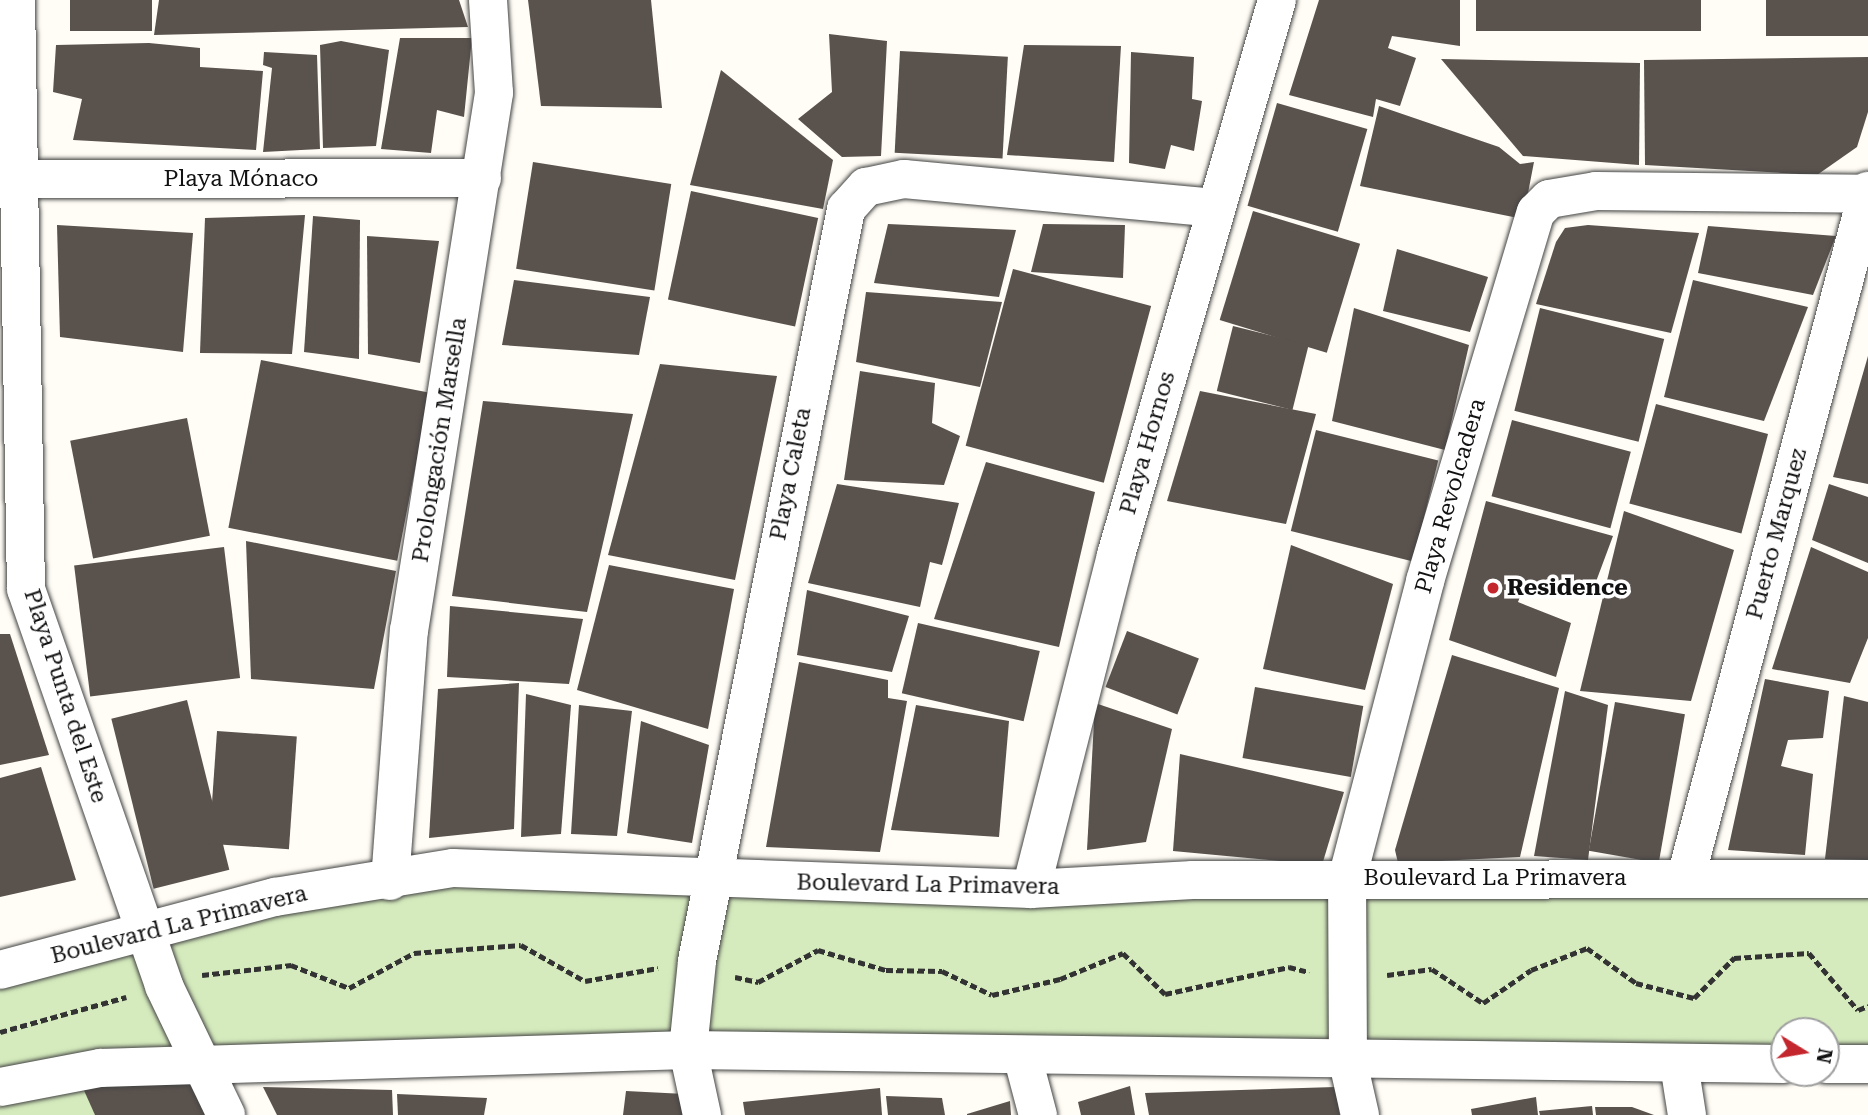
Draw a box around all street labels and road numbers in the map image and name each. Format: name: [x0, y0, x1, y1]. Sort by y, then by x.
street label: Playa Mónaco: [164, 165, 318, 193]
street label: Prolongación Marsella: [407, 316, 473, 564]
street label: Playa Hornos: [1114, 368, 1182, 518]
street label: Playa Revolcadera: [1410, 395, 1492, 597]
street label: Playa Caleta: [765, 405, 817, 543]
street label: Puerto Marquez: [1741, 446, 1813, 622]
street label: Playa Punta del Este: [17, 586, 113, 806]
street label: Boulevard La Primavera: [1363, 864, 1627, 892]
street label: Boulevard La Primavera: [796, 869, 1060, 901]
street label: Boulevard La Primavera: [48, 880, 310, 970]

